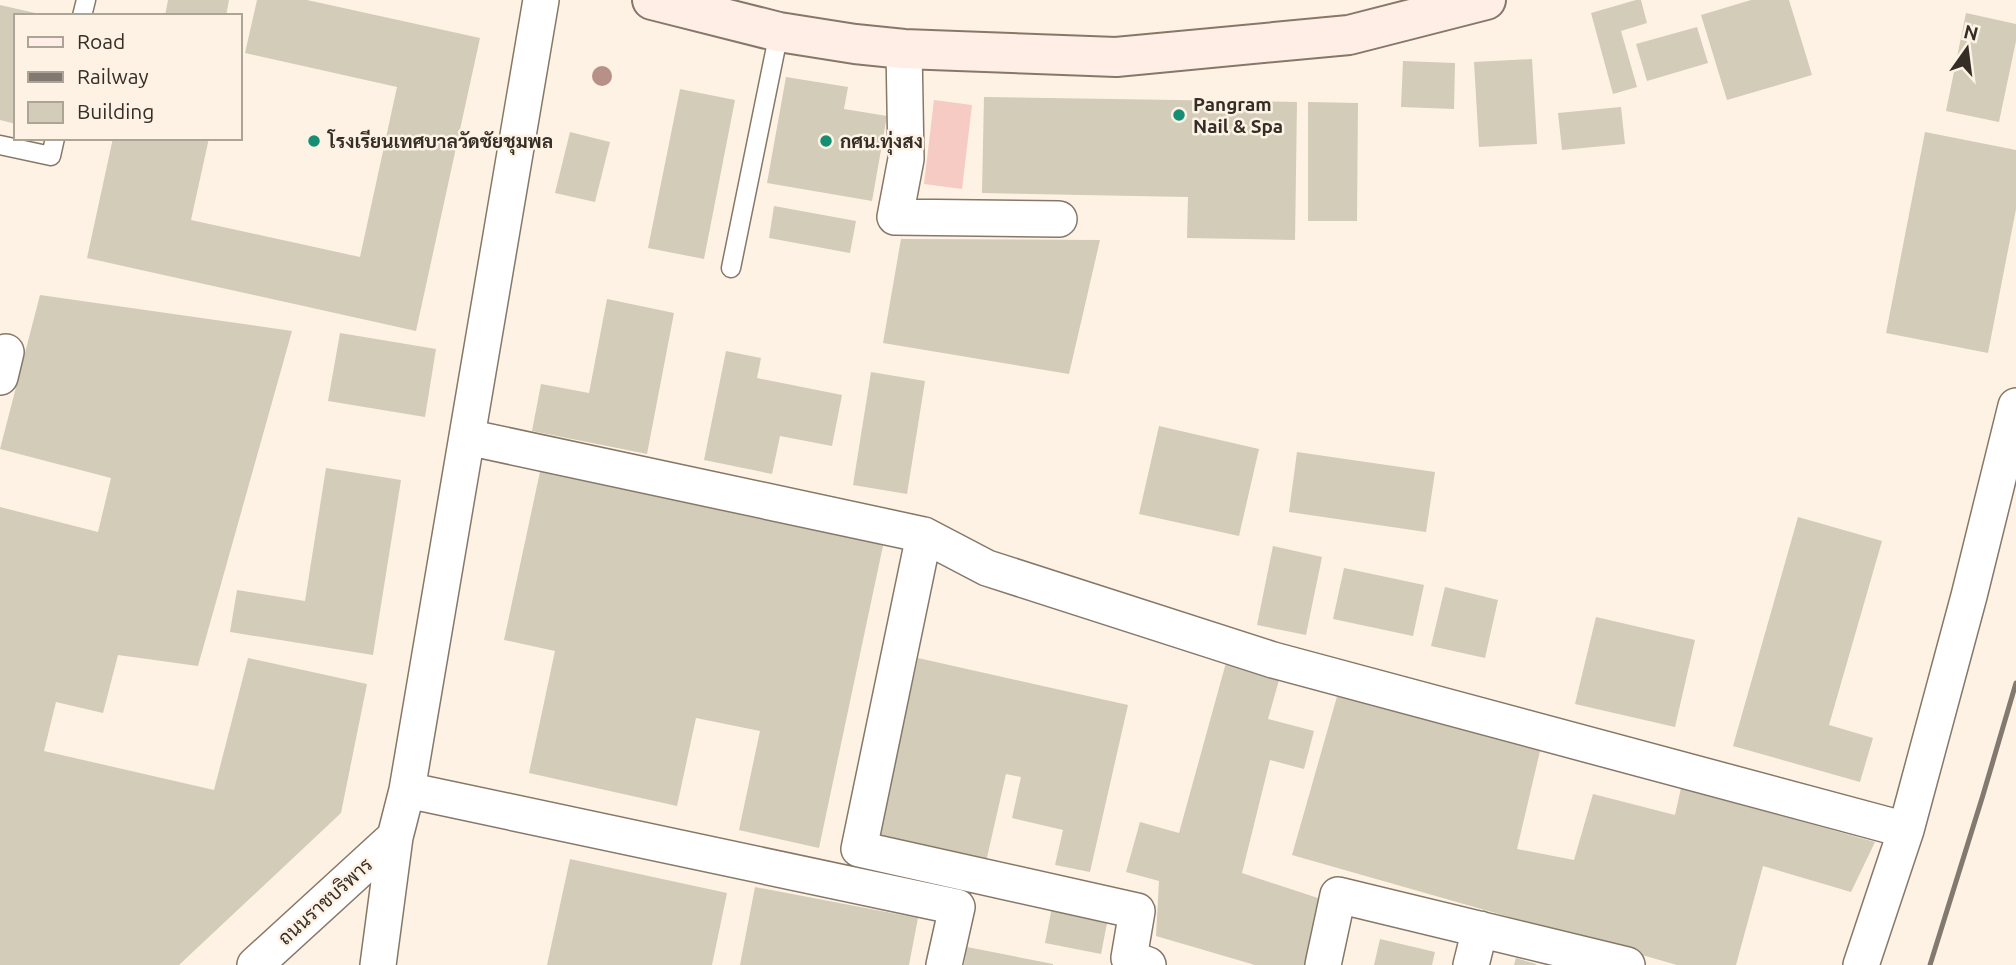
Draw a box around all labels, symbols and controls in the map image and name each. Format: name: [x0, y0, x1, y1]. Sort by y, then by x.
legend: [14, 14, 242, 140]
north arrow: [1932, 14, 2002, 84]
text: N: [1962, 20, 1981, 45]
text: Road: [77, 29, 125, 53]
text: Railway: [77, 64, 149, 88]
place label: Pangram Nail & Spa: [1193, 93, 1283, 137]
text: Building: [77, 99, 154, 123]
marker: Pangram Nail & Spa: [1171, 107, 1187, 123]
place label: โรงเรียนเทศบาลวัดชัยชุมพล: [327, 129, 553, 156]
place label: กศน.ทุ่งสง: [840, 130, 923, 156]
marker: โรงเรียนเทศบาลวัดชัยชุมพล: [306, 133, 322, 149]
marker: กศน.ทุ่งสง: [818, 133, 834, 149]
street label: ถนนราชบริพาร: [274, 853, 376, 949]

